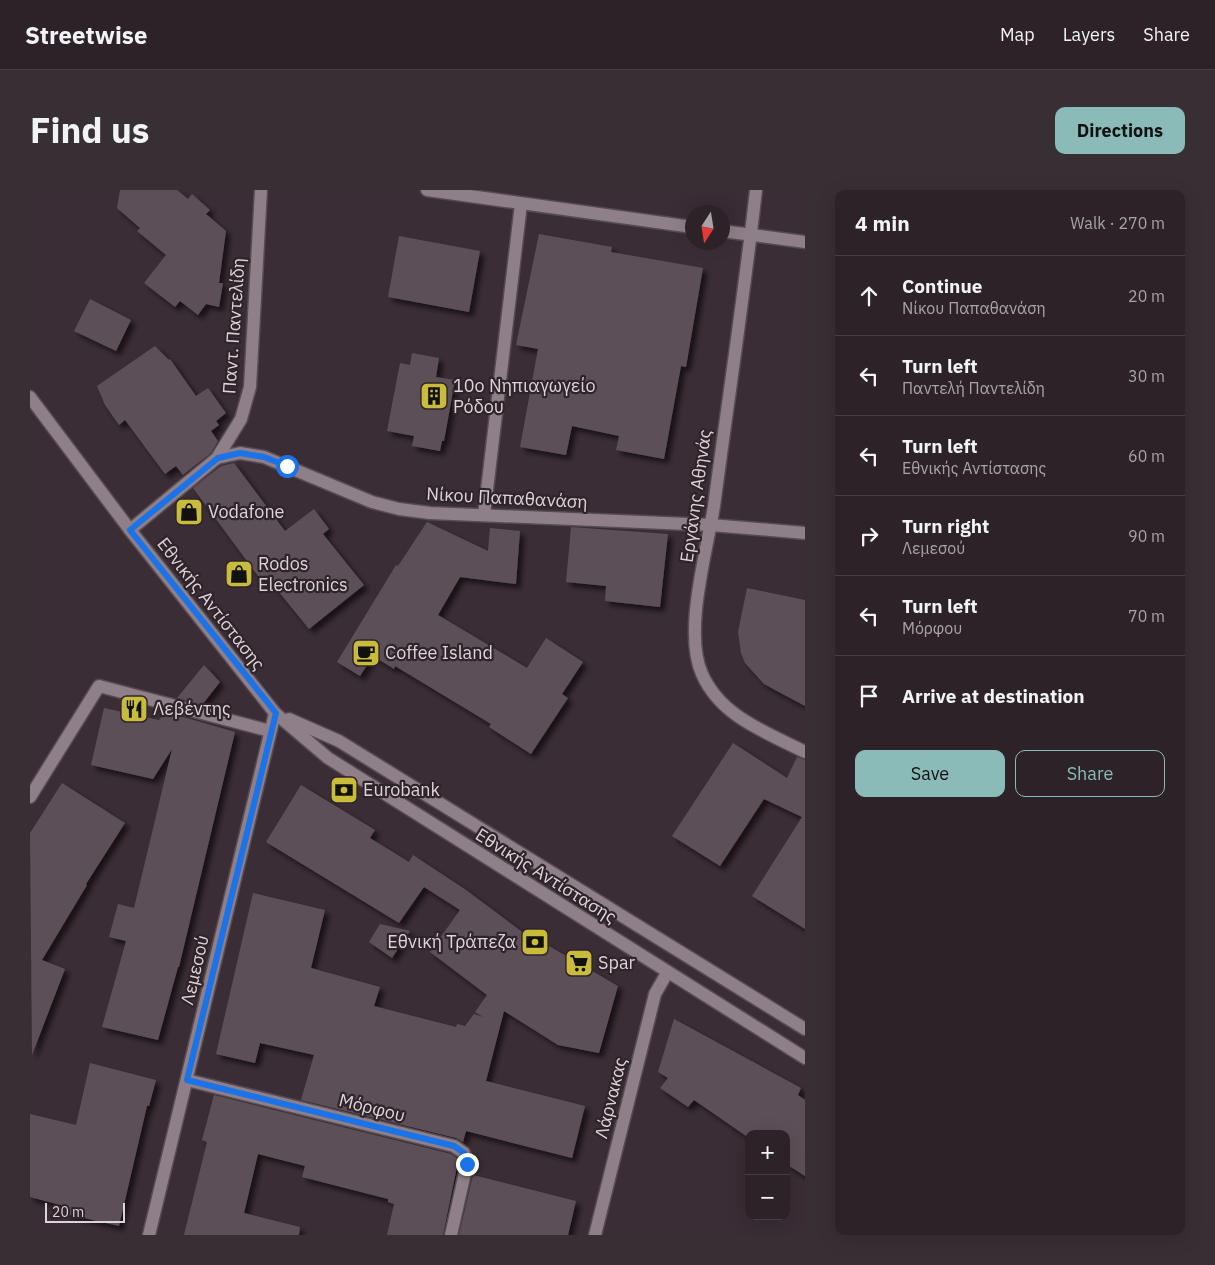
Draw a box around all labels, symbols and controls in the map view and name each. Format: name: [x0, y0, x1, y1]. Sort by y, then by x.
text: Streetwise: [25, 19, 147, 51]
text: Map: [1000, 23, 1035, 46]
text: Layers: [1063, 23, 1115, 46]
text: Share: [1143, 23, 1190, 46]
text: Find us: [30, 107, 149, 153]
button: Directions: [1055, 107, 1185, 154]
north arrow: [685, 205, 730, 250]
text: 4 min: [855, 209, 910, 237]
text: Walk · 270 m: [1070, 213, 1165, 233]
street label: Παντ. Παντελίδη: [217, 257, 250, 395]
text: Continue: [902, 274, 982, 298]
icon: ahead: [855, 282, 883, 310]
text: 20 m: [1128, 286, 1165, 306]
text: Νίκου Παπαθανάση: [902, 298, 1046, 318]
text: Turn left: [902, 354, 978, 378]
icon: left: [855, 362, 883, 390]
text: 30 m: [1128, 366, 1165, 386]
place label: 10ο Νηπιαγωγείο Ρόδου: [453, 374, 596, 418]
text: Παντελή Παντελίδη: [902, 378, 1045, 398]
building icon: 10ο Νηπιαγωγείο Ρόδου: [419, 381, 449, 411]
street label: Εργάνης Αθηνάς: [675, 428, 716, 564]
text: Turn left: [902, 434, 978, 458]
icon: left: [855, 442, 883, 470]
text: 60 m: [1128, 446, 1165, 466]
route start: [276, 455, 299, 478]
text: Εθνικής Αντίστασης: [902, 458, 1046, 478]
street label: Νίκου Παπαθανάση: [426, 482, 588, 513]
shop icon: Vodafone: [174, 497, 204, 527]
place label: Vodafone: [208, 500, 285, 523]
text: Turn right: [902, 514, 989, 538]
icon: right: [855, 522, 883, 550]
text: 90 m: [1128, 526, 1165, 546]
street label: Εθνικής Αντίστασης: [152, 533, 271, 675]
text: Λεμεσού: [902, 538, 965, 558]
place label: Rodos Electronics: [258, 552, 348, 596]
shop icon: Rodos Electronics: [224, 559, 254, 589]
text: Turn left: [902, 594, 978, 618]
icon: left: [855, 602, 883, 630]
text: 70 m: [1128, 606, 1165, 626]
text: Μόρφου: [902, 618, 962, 638]
cafe icon: Coffee Island: [351, 638, 381, 668]
place label: Coffee Island: [385, 641, 493, 664]
icon: arrive: [855, 682, 883, 710]
text: Arrive at destination: [902, 684, 1085, 708]
restaurant icon: Λεβέντης: [119, 694, 149, 724]
place label: Λεβέντης: [153, 697, 231, 720]
button: Save: [855, 750, 1005, 797]
button: Share: [1015, 750, 1165, 797]
bank icon: Eurobank: [329, 775, 359, 805]
place label: Eurobank: [363, 778, 441, 801]
street label: Εθνικής Αντίστασης: [471, 823, 621, 928]
bank icon: Εθνική Τράπεζα: [520, 927, 550, 957]
place label: Εθνική Τράπεζα: [387, 930, 516, 953]
street label: Λεμεσού: [175, 933, 214, 1007]
supermarket icon: Spar: [564, 948, 594, 978]
place label: Spar: [598, 951, 636, 974]
street label: Λάρνακας: [589, 1055, 632, 1141]
street label: Μόρφου: [336, 1088, 408, 1127]
map controls: [745, 1130, 790, 1220]
button: +: [745, 1130, 790, 1175]
route end: [456, 1153, 479, 1176]
button: −: [745, 1175, 790, 1220]
scale bar: [45, 1200, 125, 1223]
text: 20 m: [52, 1203, 84, 1221]

